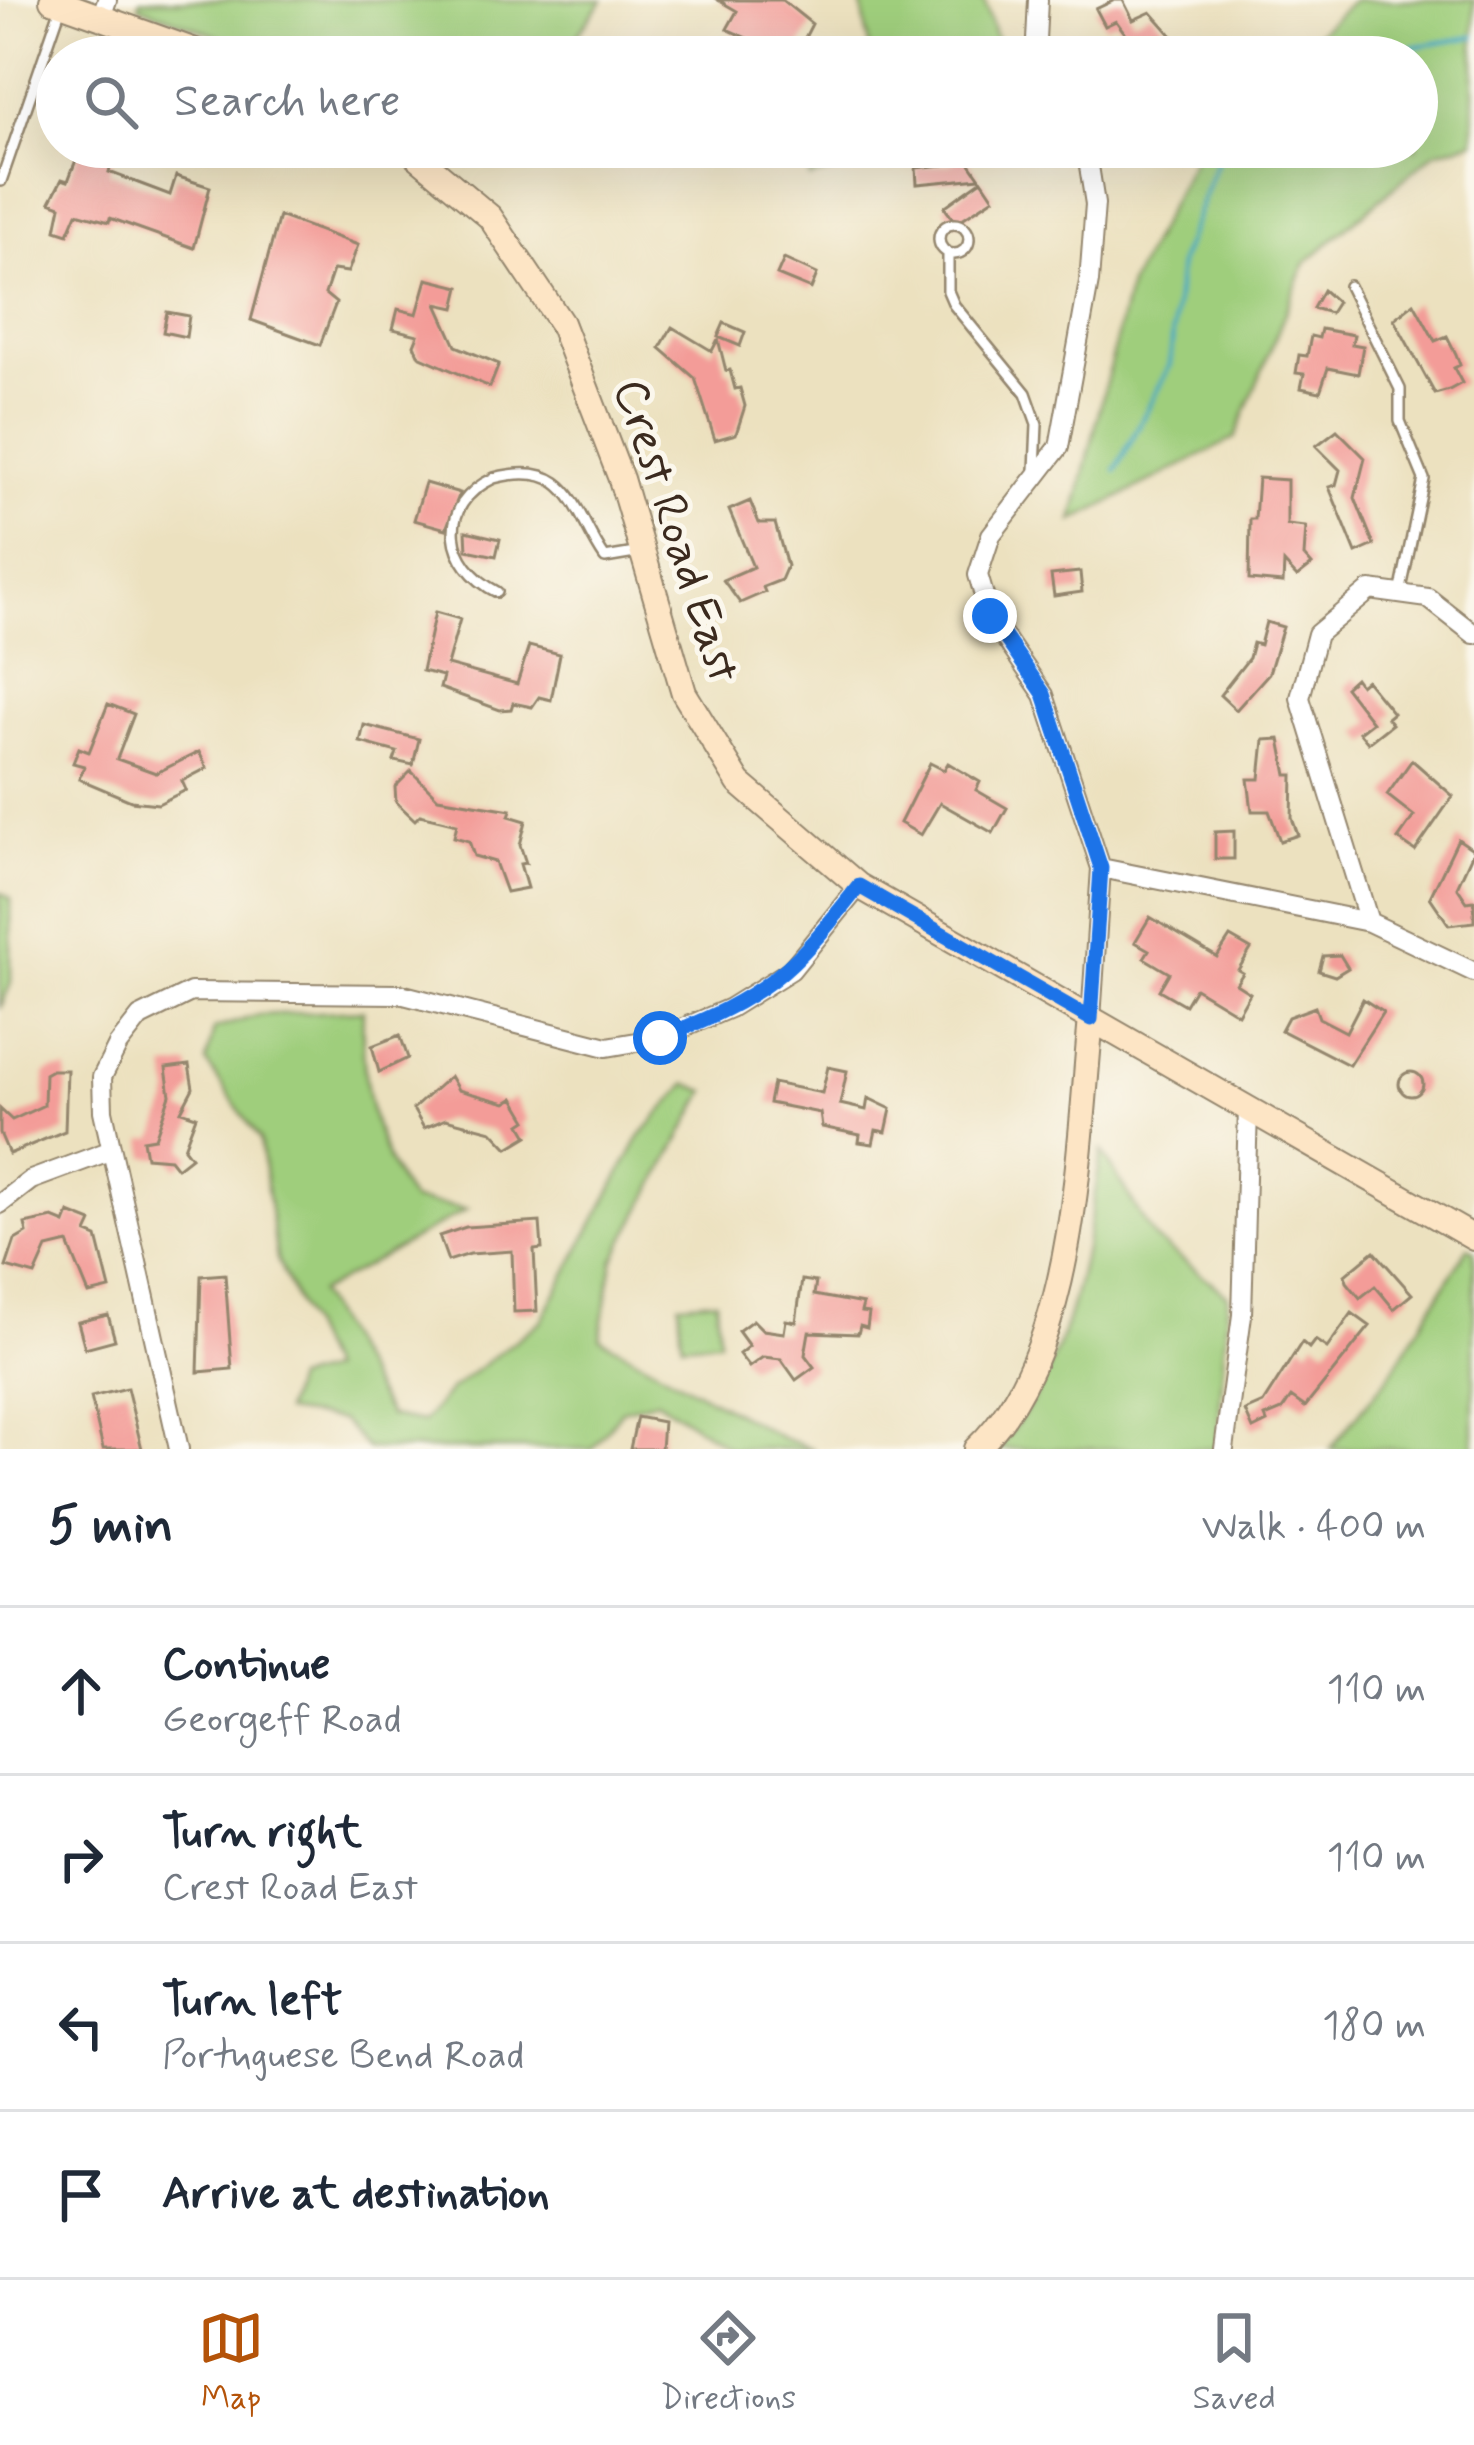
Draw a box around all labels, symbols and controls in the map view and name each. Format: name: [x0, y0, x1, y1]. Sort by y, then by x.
search box: [36, 36, 1438, 168]
icon: search: [78, 69, 144, 135]
text: Search here: [174, 73, 401, 132]
street label: Crest Road East: [597, 371, 754, 691]
route end: [963, 589, 1017, 643]
route start: [633, 1011, 687, 1065]
text: 5 min: [48, 1494, 173, 1560]
text: Walk · 400 m: [1202, 1502, 1426, 1553]
text: Continue: [162, 1636, 330, 1695]
icon: ahead: [48, 1658, 114, 1724]
text: 110 m: [1327, 1665, 1426, 1716]
text: Georgeff Road: [162, 1695, 402, 1746]
text: Turn right: [162, 1804, 362, 1863]
icon: right: [48, 1826, 114, 1892]
text: 110 m: [1327, 1833, 1426, 1884]
text: Crest Road East: [162, 1863, 418, 1914]
text: Turn left: [162, 1972, 342, 2031]
icon: left: [48, 1994, 114, 2060]
text: 180 m: [1322, 2001, 1426, 2052]
text: Portuguese Bend Road: [162, 2031, 524, 2082]
icon: arrive: [48, 2162, 114, 2228]
text: Arrive at destination: [162, 2165, 550, 2224]
tab: Map: [198, 2305, 264, 2421]
tab: Directions: [660, 2305, 796, 2421]
tab: Saved: [1192, 2305, 1276, 2421]

